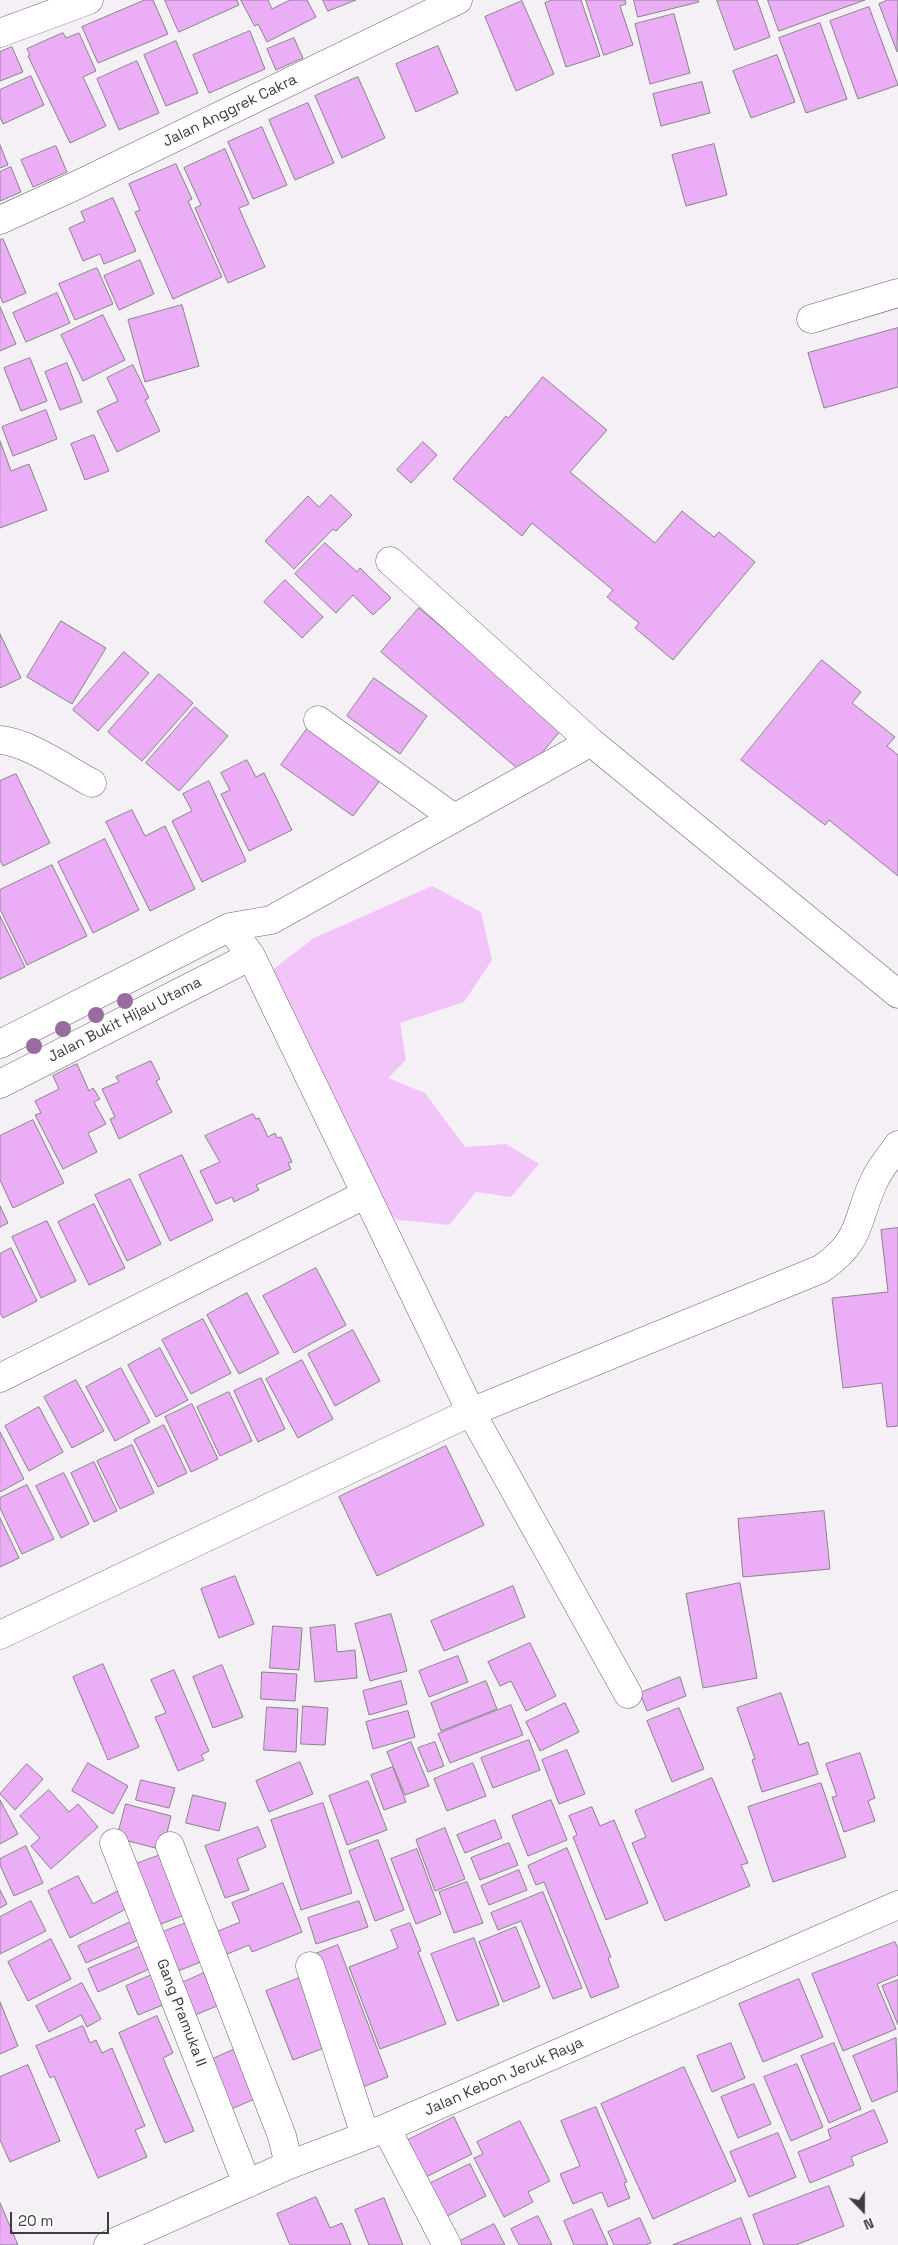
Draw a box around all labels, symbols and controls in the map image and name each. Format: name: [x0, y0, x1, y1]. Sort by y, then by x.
street label: Jalan Anggrek Cakra: [160, 71, 300, 151]
street label: Jalan Bukit Hijau Utama: [45, 973, 205, 1067]
street label: Gang Pramuka II: [152, 1957, 210, 2069]
street label: Jalan Kebon Jeruk Raya: [422, 2034, 586, 2120]
north arrow: [838, 2185, 888, 2235]
scale bar: [12, 2202, 111, 2234]
text: 20 m: [18, 2211, 53, 2230]
text: N: [861, 2214, 876, 2234]

